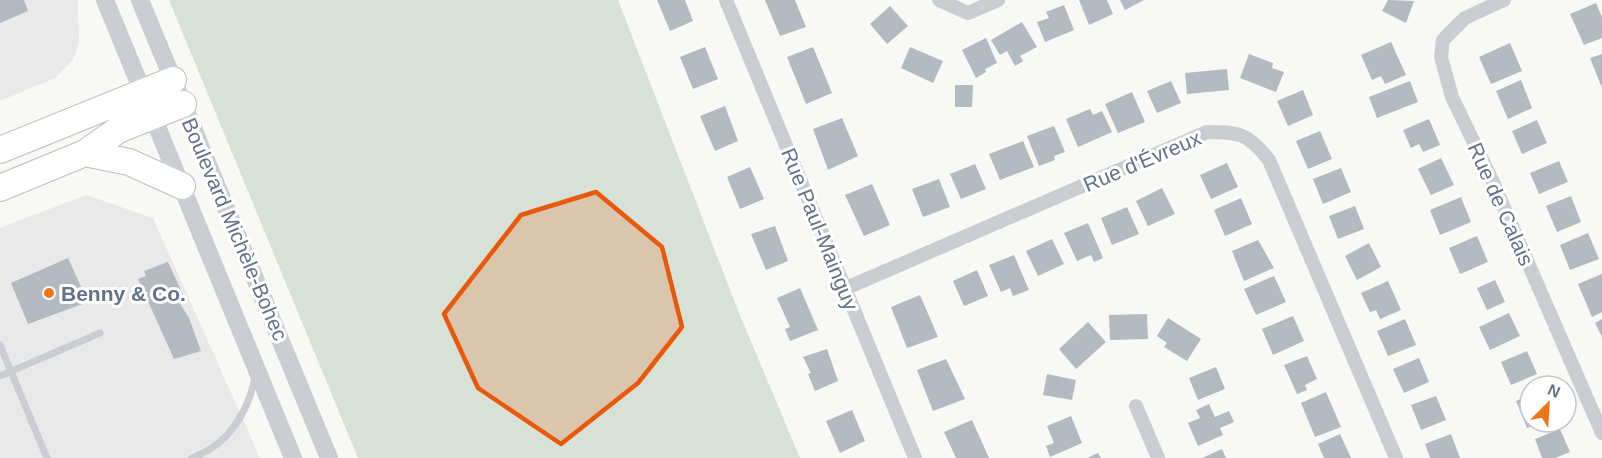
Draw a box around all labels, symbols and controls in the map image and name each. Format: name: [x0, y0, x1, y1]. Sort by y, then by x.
street label: Boulevard Michèle-Bohec: [178, 114, 292, 344]
street label: Rue d'Évreux: [1080, 126, 1205, 196]
street label: Rue de Calais: [1464, 139, 1538, 269]
street label: Rue Paul-Mainguy: [777, 145, 863, 314]
place label: Benny & Co.: [61, 282, 186, 305]
marker: Benny & Co.: [42, 286, 56, 300]
north arrow: [1518, 374, 1578, 434]
text: N: [1545, 381, 1563, 401]

